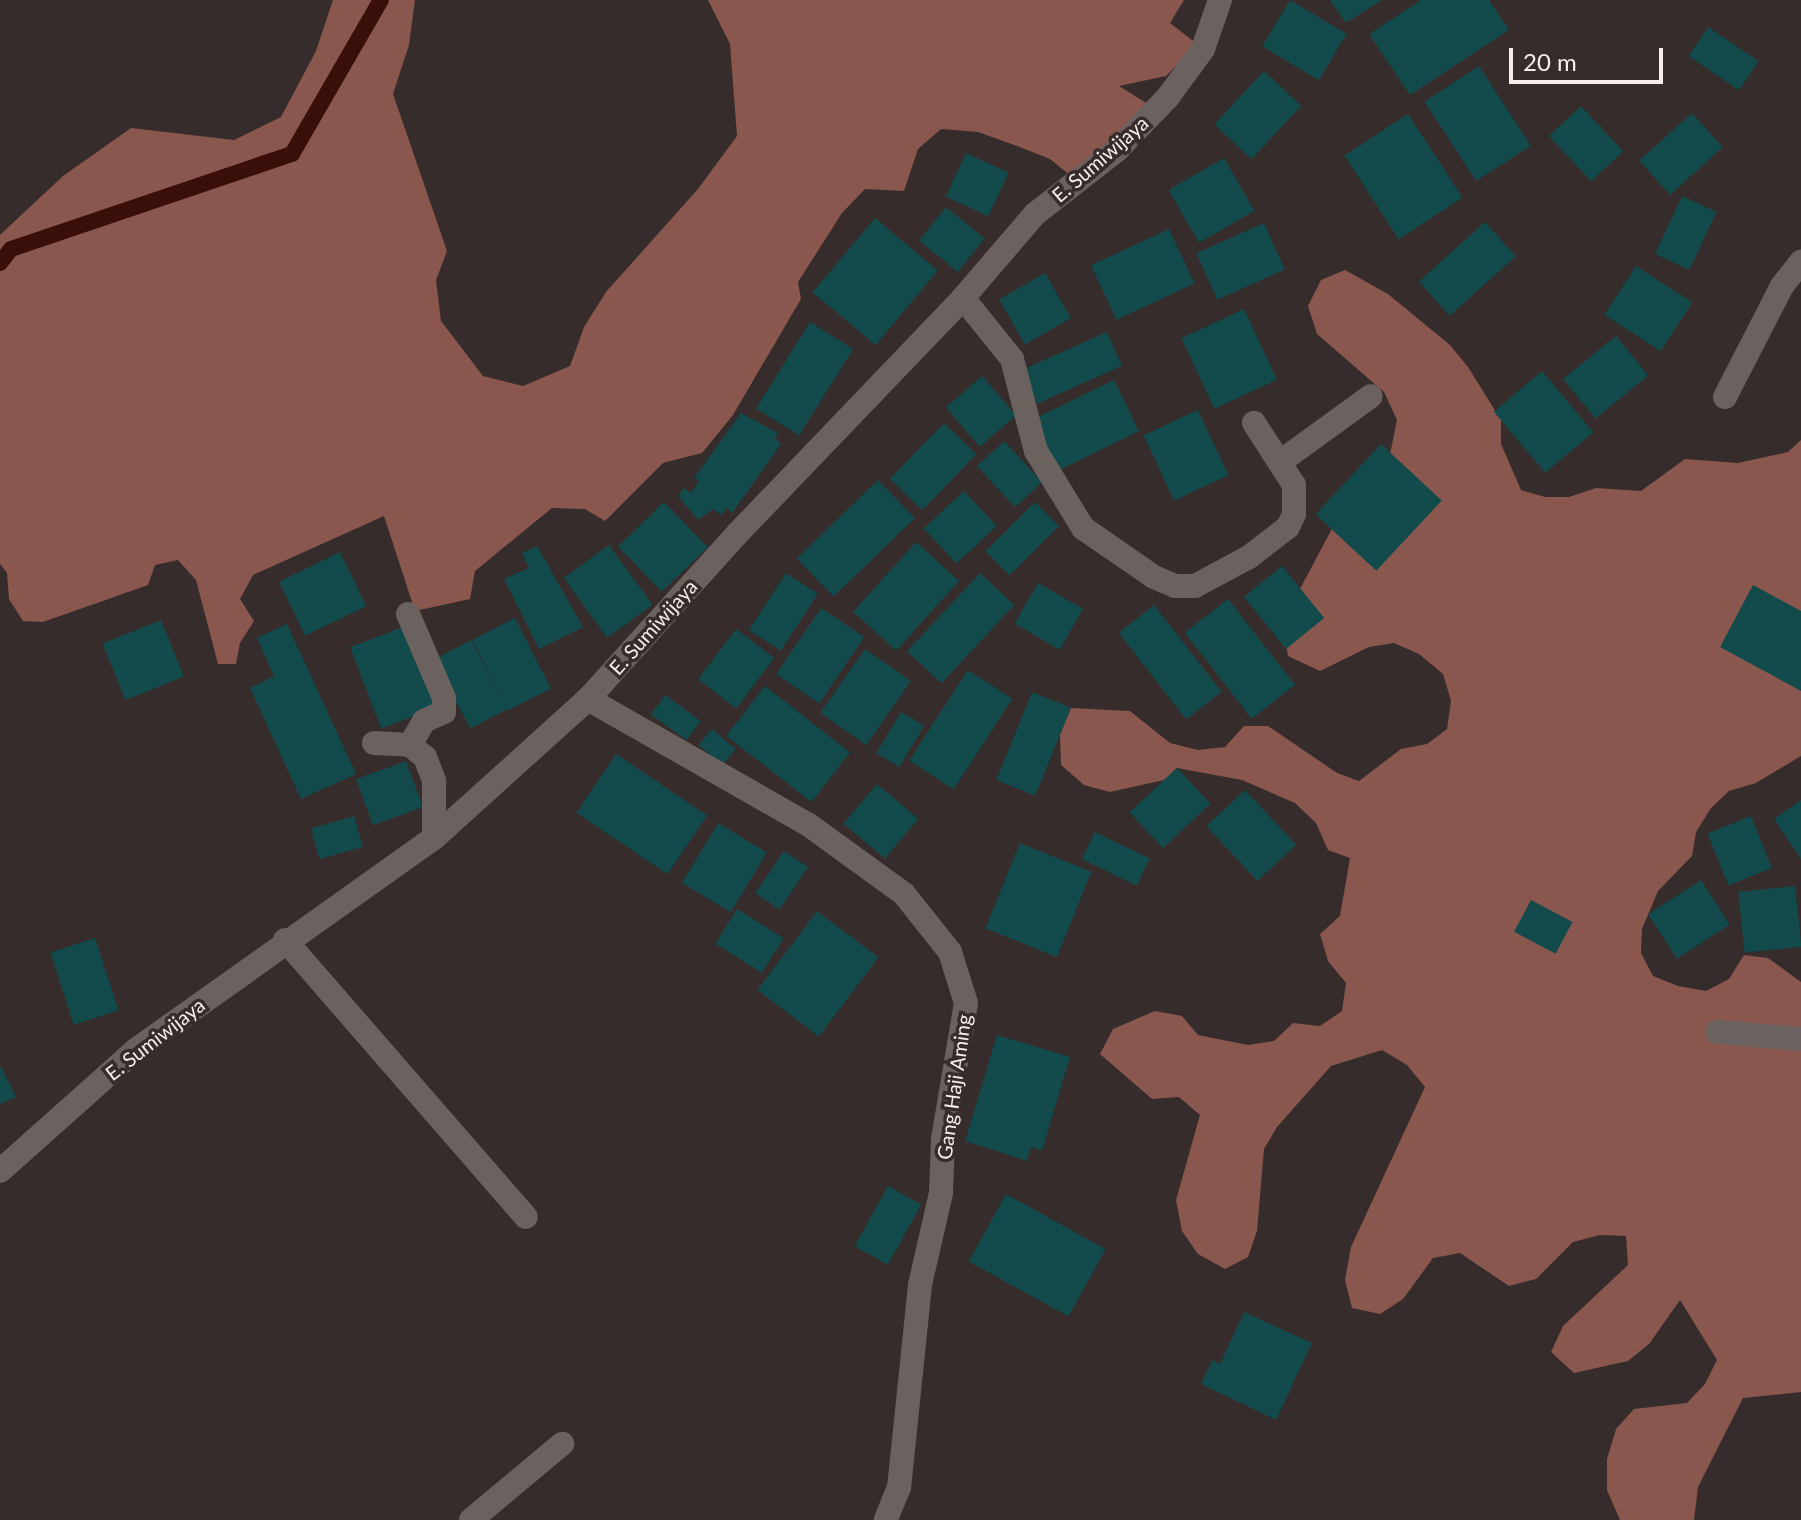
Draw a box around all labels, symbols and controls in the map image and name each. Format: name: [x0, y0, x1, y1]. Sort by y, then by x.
scale bar: [1513, 32, 1667, 82]
text: 20 m: [1523, 47, 1577, 76]
street label: E. Sumiwijaya: [1047, 111, 1153, 207]
street label: E. Sumiwijaya: [604, 575, 702, 679]
street label: E. Sumiwijaya: [101, 993, 209, 1085]
street label: Gang Haji Aming: [932, 1012, 976, 1162]

